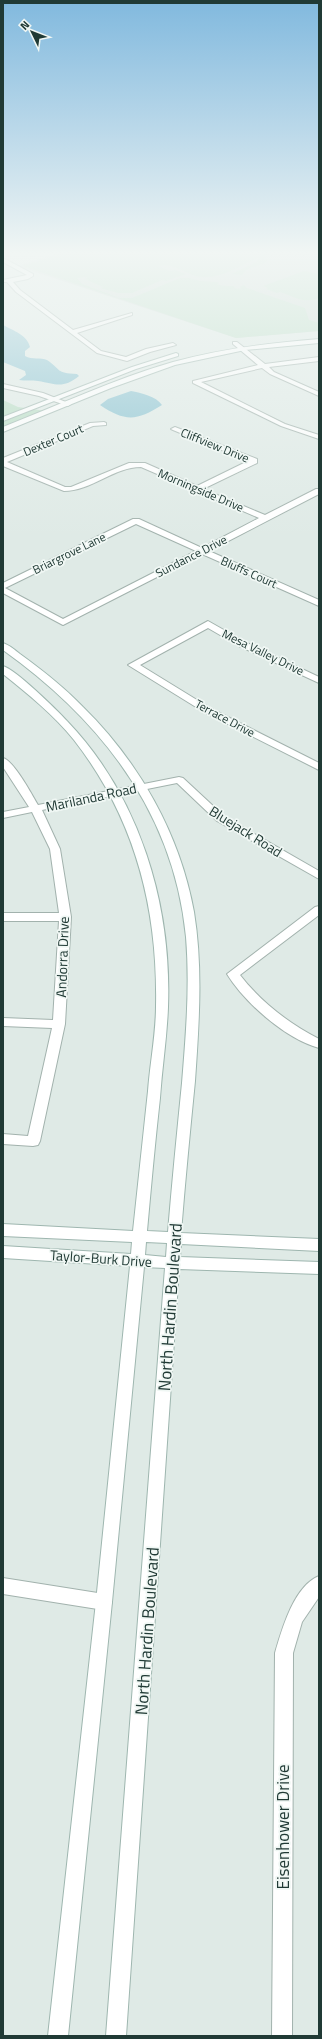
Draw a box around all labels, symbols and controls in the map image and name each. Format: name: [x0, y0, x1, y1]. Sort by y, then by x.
north arrow: [12, 12, 52, 52]
text: N: [16, 17, 33, 33]
street label: Dexter Court: [20, 419, 87, 461]
street label: Cliffview Drive: [178, 423, 252, 467]
street label: Morningside Drive: [155, 463, 247, 517]
street label: Briargrove Lane: [29, 527, 109, 579]
street label: Sundance Drive: [152, 530, 230, 582]
street label: Bluffs Court: [218, 551, 281, 593]
street label: Mesa Valley Drive: [219, 624, 307, 680]
street label: Terrace Drive: [192, 694, 258, 742]
street label: Marilanda Road: [44, 777, 138, 817]
street label: Bluejack Road: [205, 800, 287, 862]
street label: Andorra Drive: [50, 916, 74, 998]
street label: North Hardin Boulevard: [151, 1222, 189, 1392]
street label: Taylor-Burk Drive: [49, 1244, 153, 1272]
street label: North Hardin Boulevard: [128, 1546, 166, 1716]
street label: Eisenhower Drive: [270, 1764, 296, 1890]

